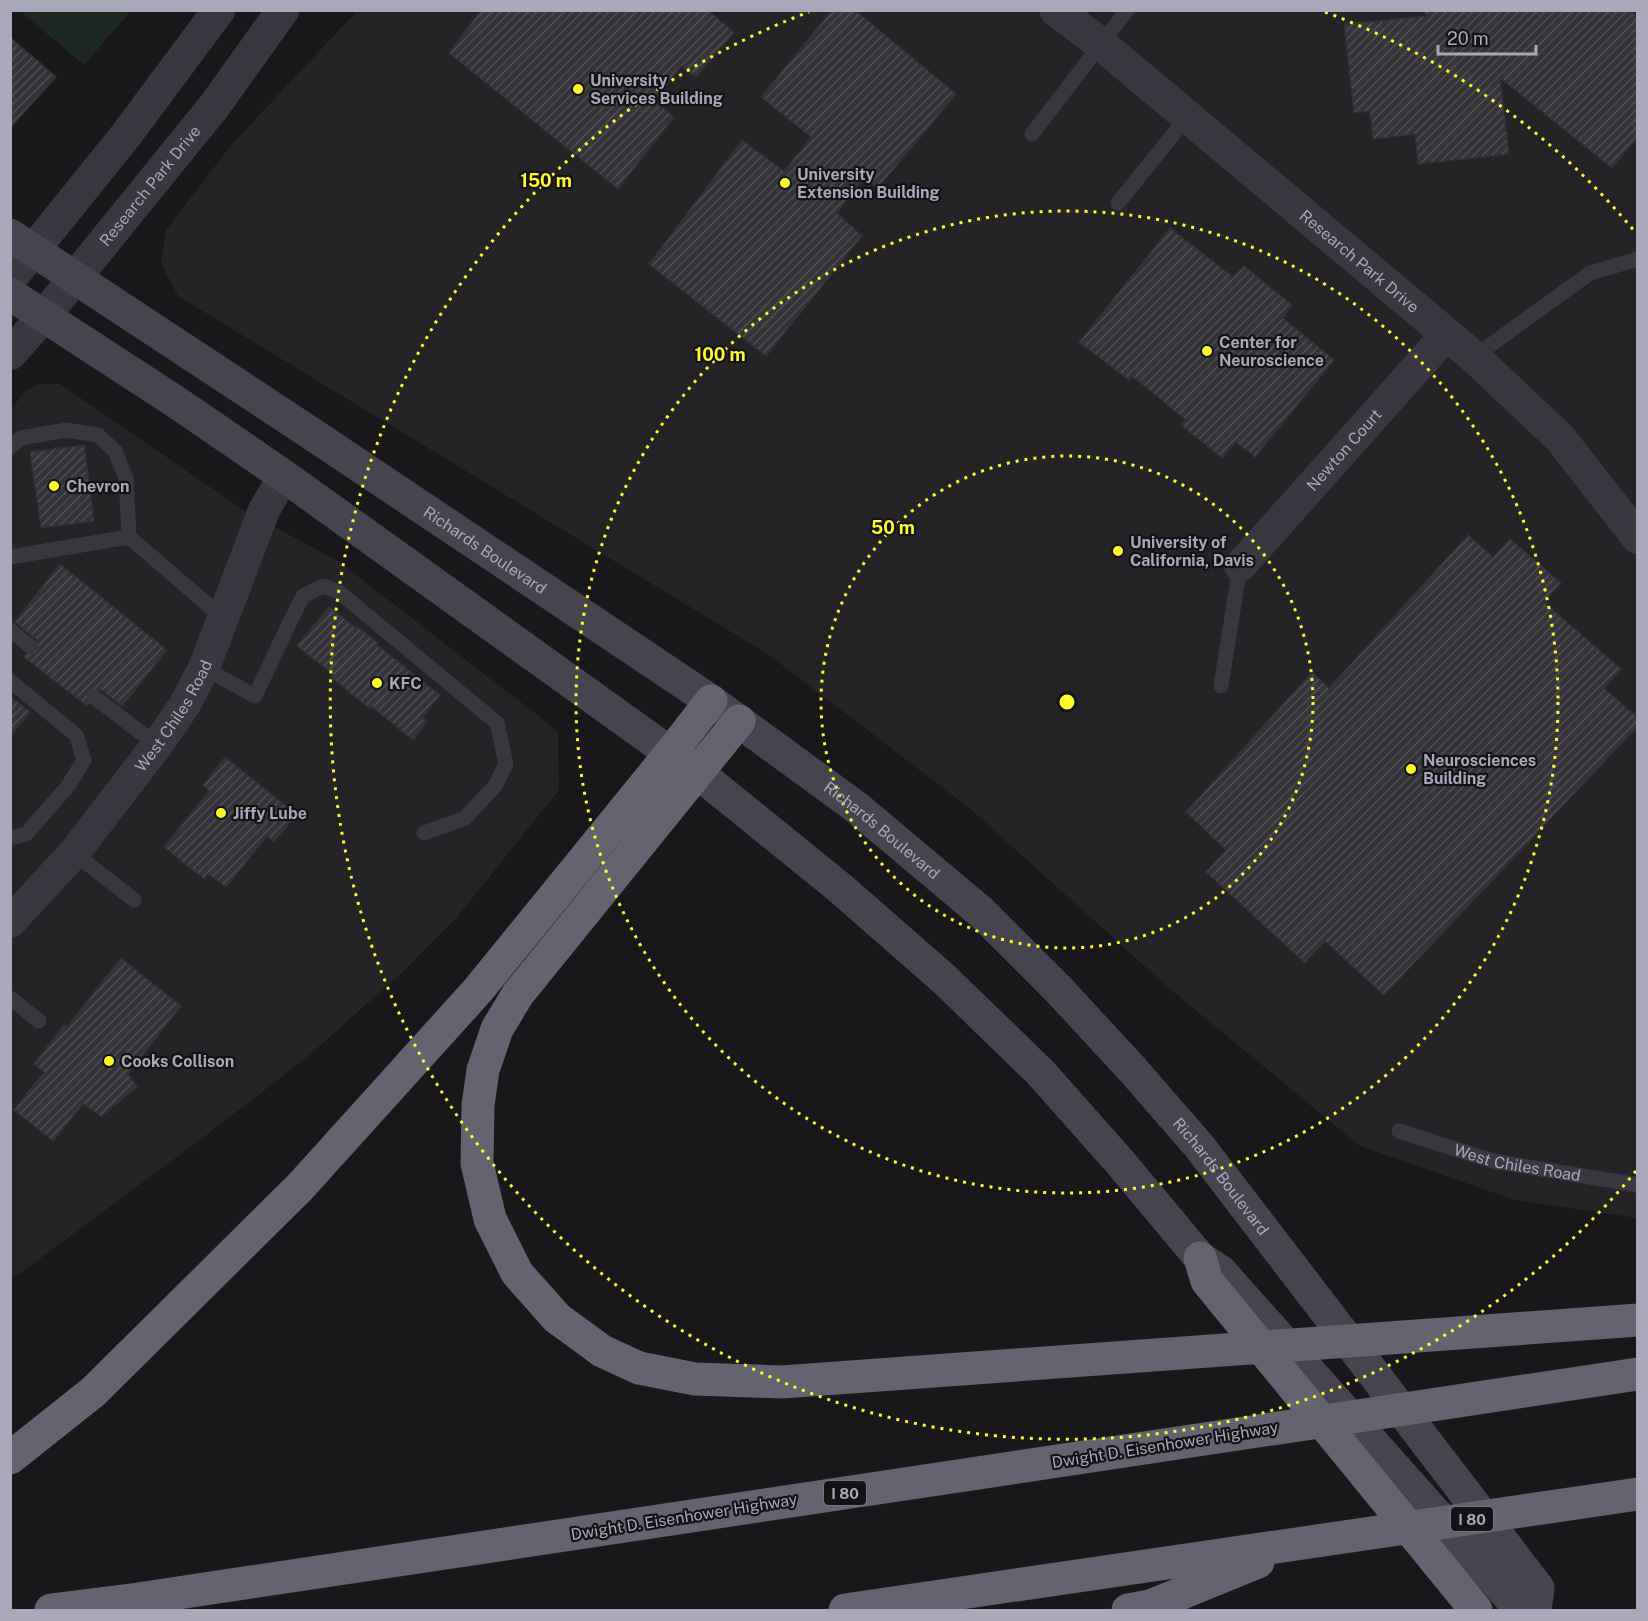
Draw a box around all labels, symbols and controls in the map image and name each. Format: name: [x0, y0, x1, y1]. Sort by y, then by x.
scale bar: [1438, 18, 1536, 56]
text: 20 m: [1447, 28, 1489, 49]
place label: University Services Building: [590, 71, 723, 108]
marker: University Services Building: [571, 82, 585, 96]
street label: Research Park Drive: [95, 121, 204, 250]
place label: University Extension Building: [797, 165, 940, 202]
text: 150 m: [520, 170, 572, 191]
marker: University Extension Building: [778, 176, 792, 190]
street label: Research Park Drive: [1296, 206, 1423, 316]
place label: Center for Neuroscience: [1219, 333, 1324, 370]
text: 100 m: [694, 344, 746, 365]
marker: Center for Neuroscience: [1200, 344, 1214, 358]
street label: Newton Court: [1302, 405, 1385, 494]
place label: Chevron: [66, 477, 130, 496]
marker: Chevron: [47, 479, 61, 493]
street label: Richards Boulevard: [420, 502, 550, 598]
text: 50 m: [871, 517, 915, 538]
place label: University of California, Davis: [1130, 533, 1254, 570]
marker: University of California, Davis: [1111, 544, 1125, 558]
street label: West Chiles Road: [131, 657, 216, 775]
place label: KFC: [389, 674, 422, 693]
marker: KFC: [370, 676, 384, 690]
centre of rings: [1057, 692, 1077, 712]
place label: Neurosciences Building: [1423, 751, 1536, 788]
marker: Neurosciences Building: [1404, 762, 1418, 776]
street label: Richards Boulevard: [820, 777, 944, 883]
place label: Jiffy Lube: [233, 804, 307, 823]
marker: Jiffy Lube: [214, 806, 228, 820]
place label: Cooks Collison: [121, 1052, 234, 1071]
marker: Cooks Collison: [102, 1054, 116, 1068]
street label: Richards Boulevard: [1169, 1114, 1273, 1239]
street label: West Chiles Road: [1452, 1140, 1582, 1185]
street label: Dwight D. Eisenhower Highway: [1050, 1418, 1280, 1472]
road number: I 80: [824, 1481, 866, 1505]
street label: Dwight D. Eisenhower Highway: [569, 1490, 799, 1544]
road number: I 80: [1451, 1507, 1493, 1531]

